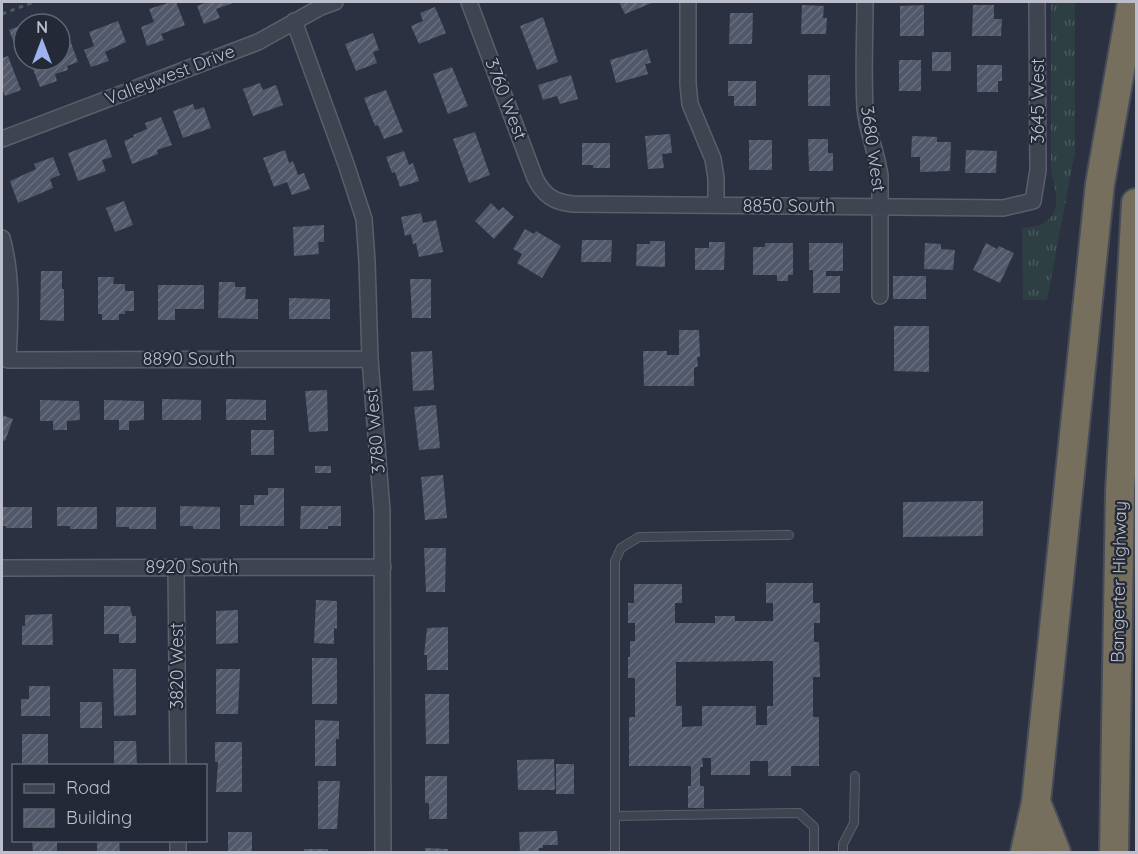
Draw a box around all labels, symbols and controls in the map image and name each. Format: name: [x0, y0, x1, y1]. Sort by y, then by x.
north arrow: [12, 12, 72, 72]
text: N: [36, 17, 48, 37]
street label: Valleywest Drive: [101, 39, 238, 110]
street label: 3760 West: [480, 55, 532, 143]
street label: 3645 West: [1026, 58, 1049, 144]
street label: 3680 West: [856, 105, 891, 193]
street label: 8850 South: [743, 194, 835, 217]
street label: 8890 South: [143, 347, 235, 370]
street label: 3780 West: [359, 387, 390, 475]
street label: Bangerter Highway: [1106, 501, 1131, 663]
street label: 8920 South: [146, 555, 238, 578]
street label: 3820 West: [165, 623, 188, 709]
legend: [12, 764, 207, 842]
text: Road: [66, 776, 111, 799]
text: Building: [66, 806, 132, 829]

